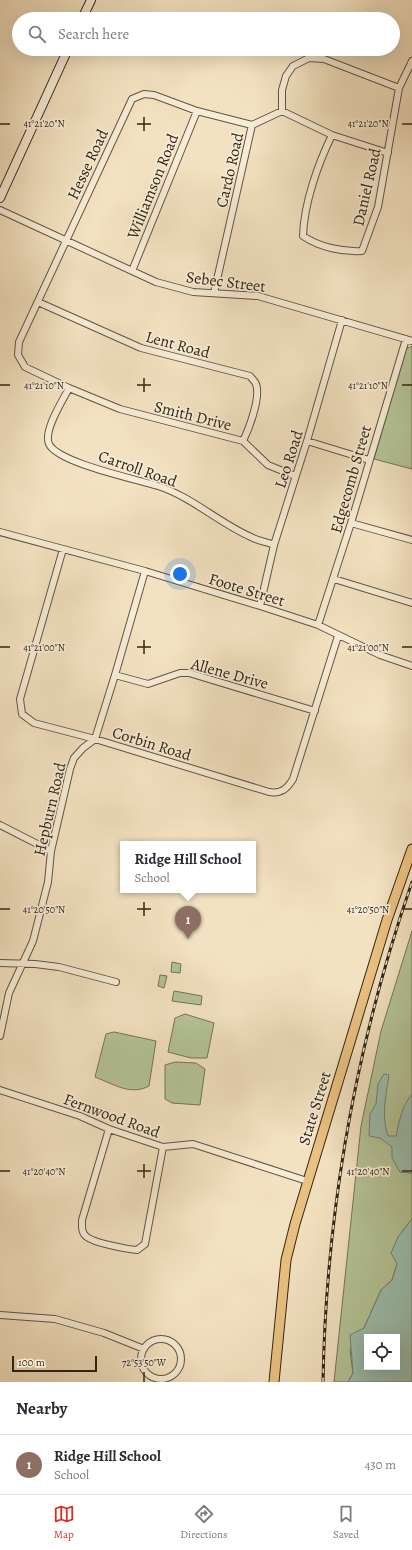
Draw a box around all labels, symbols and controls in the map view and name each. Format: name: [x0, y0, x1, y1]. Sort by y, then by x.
search box: [12, 12, 400, 56]
icon: search: [26, 23, 48, 45]
text: Search here: [58, 24, 129, 44]
text: 41°21'20"N: [23, 117, 65, 130]
text: 41°21'20"N: [347, 117, 389, 130]
street label: Hesse Road: [62, 125, 114, 203]
street label: Williamson Road: [121, 130, 184, 243]
street label: Cardo Road: [211, 130, 249, 210]
street label: Daniel Road: [347, 146, 387, 228]
street label: Sebec Street: [185, 266, 267, 298]
street label: Lent Road: [143, 326, 213, 364]
text: 41°21'10"N: [24, 379, 64, 392]
text: 41°21'10"N: [348, 379, 388, 392]
street label: Smith Drive: [152, 396, 234, 436]
street label: Edgecomb Street: [325, 423, 377, 536]
street label: Leo Road: [269, 427, 309, 491]
street label: Carroll Road: [95, 445, 180, 493]
your location: [170, 564, 190, 584]
street label: Foote Street: [206, 568, 287, 612]
text: 41°21'00"N: [23, 641, 65, 654]
text: 41°21'00"N: [347, 641, 389, 654]
street label: Allene Drive: [188, 653, 271, 695]
street label: Corbin Road: [109, 721, 194, 767]
street label: Hepburn Road: [29, 760, 72, 858]
popup: [120, 841, 256, 893]
text: Ridge Hill School: [135, 849, 241, 869]
text: School: [135, 869, 170, 886]
text: 41°20'50"N: [23, 903, 65, 916]
text: 41°20'50"N: [347, 903, 389, 916]
pin: 1: [175, 906, 201, 939]
street label: State Street: [293, 1069, 337, 1148]
street label: Fernwood Road: [60, 1088, 163, 1144]
text: 41°20'40"N: [23, 1165, 65, 1178]
text: 41°20'40"N: [347, 1165, 389, 1178]
map controls: [364, 1334, 400, 1370]
button: locate: [364, 1334, 400, 1370]
scale bar: [12, 1354, 97, 1373]
text: 100 m: [18, 1355, 45, 1370]
text: 72°53'50"W: [122, 1356, 167, 1369]
text: Nearby: [16, 1397, 67, 1420]
text: Ridge Hill School: [54, 1446, 161, 1466]
text: 1: [27, 1456, 31, 1473]
text: 430 m: [364, 1456, 396, 1473]
text: School: [54, 1466, 89, 1483]
tab: Map: [53, 1503, 75, 1542]
tab: Directions: [180, 1503, 228, 1542]
tab: Saved: [333, 1503, 359, 1542]

